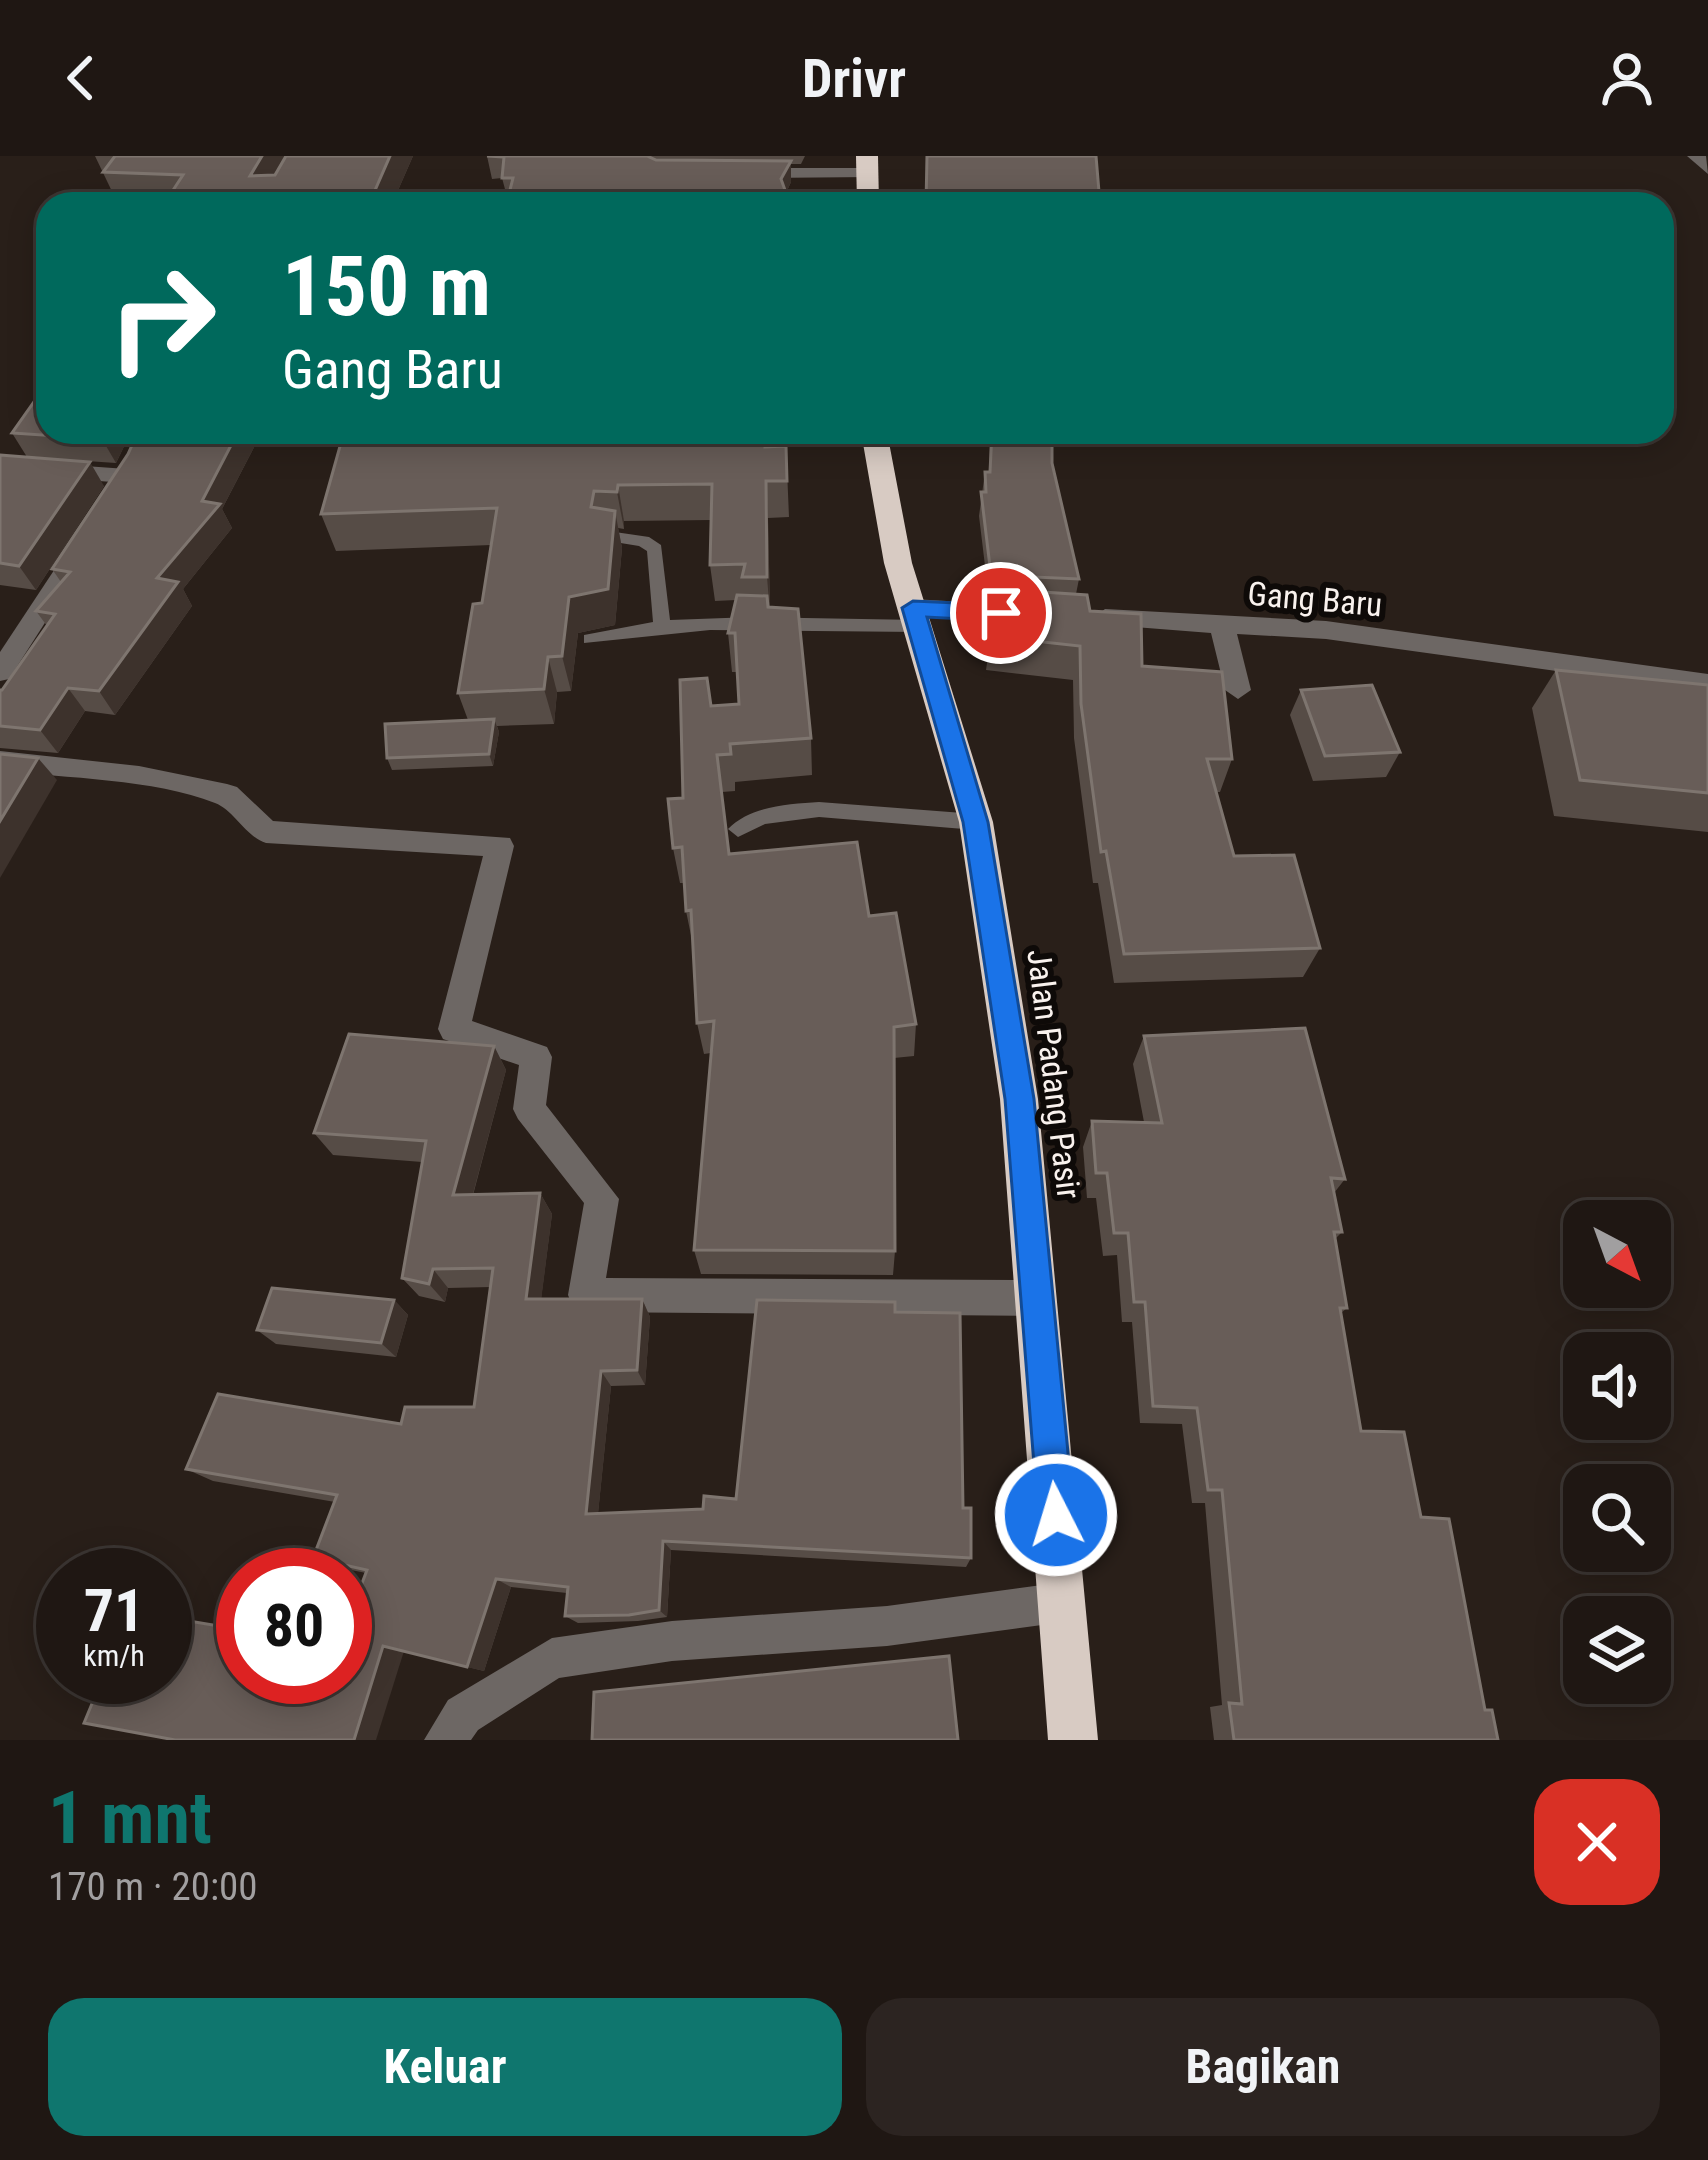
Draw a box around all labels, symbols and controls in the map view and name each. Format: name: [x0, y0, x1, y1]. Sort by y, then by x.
icon: back: [48, 45, 114, 111]
icon: person: [1594, 45, 1660, 111]
text: Drivr: [802, 47, 906, 110]
text: 150 m: [282, 237, 491, 336]
icon: right: [84, 240, 240, 396]
text: Gang Baru: [282, 338, 503, 401]
pin: [950, 562, 1052, 664]
street label: Gang Baru: [1246, 574, 1384, 624]
icon: arrive: [968, 580, 1034, 646]
street label: Jalan Padang Pasir: [1019, 947, 1089, 1201]
north arrow: [1563, 1200, 1671, 1308]
map controls: [1563, 1200, 1671, 1704]
button: sound: [1563, 1332, 1671, 1440]
position arrow: [993, 1452, 1119, 1578]
button: search: [1563, 1464, 1671, 1572]
speed limit sign: 80: [216, 1548, 372, 1704]
text: 71: [84, 1575, 144, 1646]
button: layers: [1563, 1596, 1671, 1704]
text: km/h: [83, 1638, 145, 1673]
text: 1 mnt: [48, 1776, 212, 1861]
button: close: [1534, 1779, 1660, 1905]
text: 170 m · 20:00: [48, 1864, 258, 1910]
button: Keluar: [48, 1998, 842, 2136]
button: Bagikan: [866, 1998, 1660, 2136]

